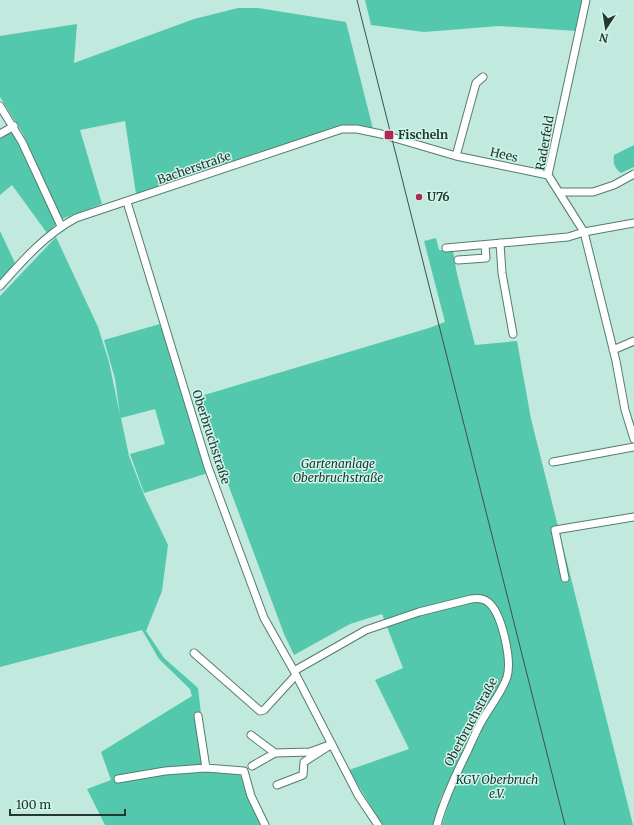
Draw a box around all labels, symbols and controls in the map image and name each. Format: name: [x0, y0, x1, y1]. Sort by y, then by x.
north arrow: [586, 8, 626, 48]
text: N: [598, 30, 610, 46]
street label: Raderfeld: [532, 114, 557, 172]
place label: Fischeln: [398, 127, 448, 142]
marker: Fischeln: [383, 129, 395, 141]
street label: Hees: [489, 144, 520, 165]
street label: Bacherstraße: [155, 148, 233, 187]
place label: U76: [427, 189, 450, 204]
marker: U76: [414, 192, 424, 202]
street label: Oberbruchstraße: [189, 388, 234, 486]
park label: Gartenanlage Oberbruchstraße: [293, 456, 383, 485]
street label: Oberbruchstraße: [441, 675, 500, 769]
park label: KGV Oberbruch e.V.: [455, 772, 538, 801]
scale bar: [10, 791, 125, 817]
text: 100 m: [16, 797, 51, 812]

